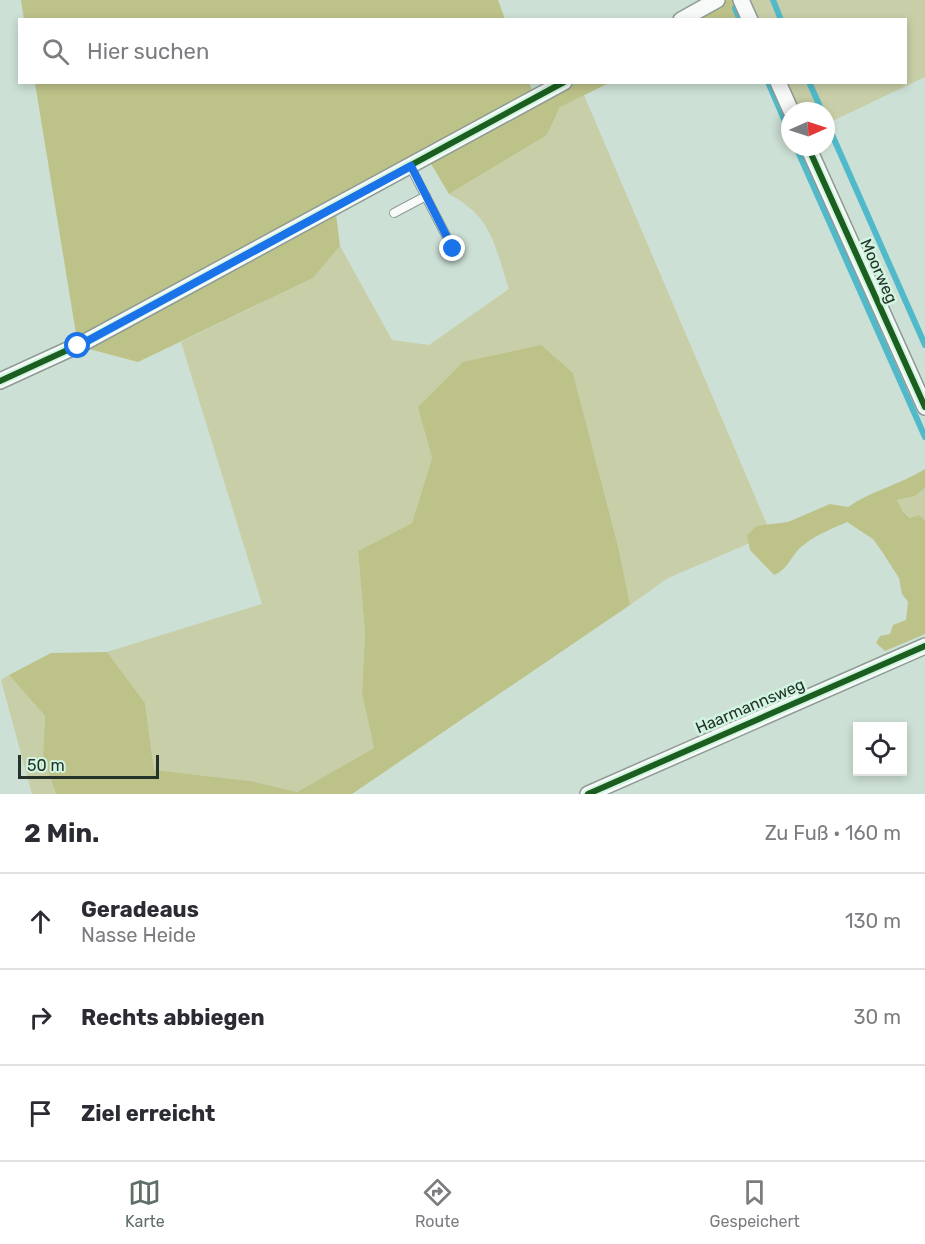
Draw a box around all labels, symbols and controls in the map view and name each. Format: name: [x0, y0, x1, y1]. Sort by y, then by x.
search box: [18, 18, 907, 84]
icon: search: [39, 35, 72, 68]
text: Hier suchen: [87, 38, 209, 65]
north arrow: [781, 102, 835, 156]
route end: [439, 235, 465, 261]
street label: Moorweg: [856, 236, 902, 306]
route start: [64, 332, 90, 358]
street label: Haarmannsweg: [693, 674, 807, 738]
map controls: [853, 722, 907, 776]
button: locate: [853, 722, 907, 776]
scale bar: [18, 752, 159, 780]
text: 50 m: [27, 756, 65, 775]
text: 2 Min.: [24, 818, 100, 849]
text: Zu Fuß · 160 m: [765, 821, 901, 845]
text: Geradeaus: [81, 896, 199, 923]
icon: ahead: [24, 905, 57, 938]
text: 130 m: [845, 909, 901, 933]
text: Nasse Heide: [81, 923, 196, 947]
icon: right: [24, 1001, 57, 1034]
text: Rechts abbiegen: [81, 1004, 265, 1031]
text: 30 m: [854, 1005, 901, 1029]
icon: arrive: [24, 1097, 57, 1130]
text: Ziel erreicht: [81, 1100, 215, 1127]
tab: Karte: [125, 1176, 165, 1231]
tab: Route: [415, 1176, 459, 1231]
tab: Gespeichert: [710, 1176, 800, 1231]

